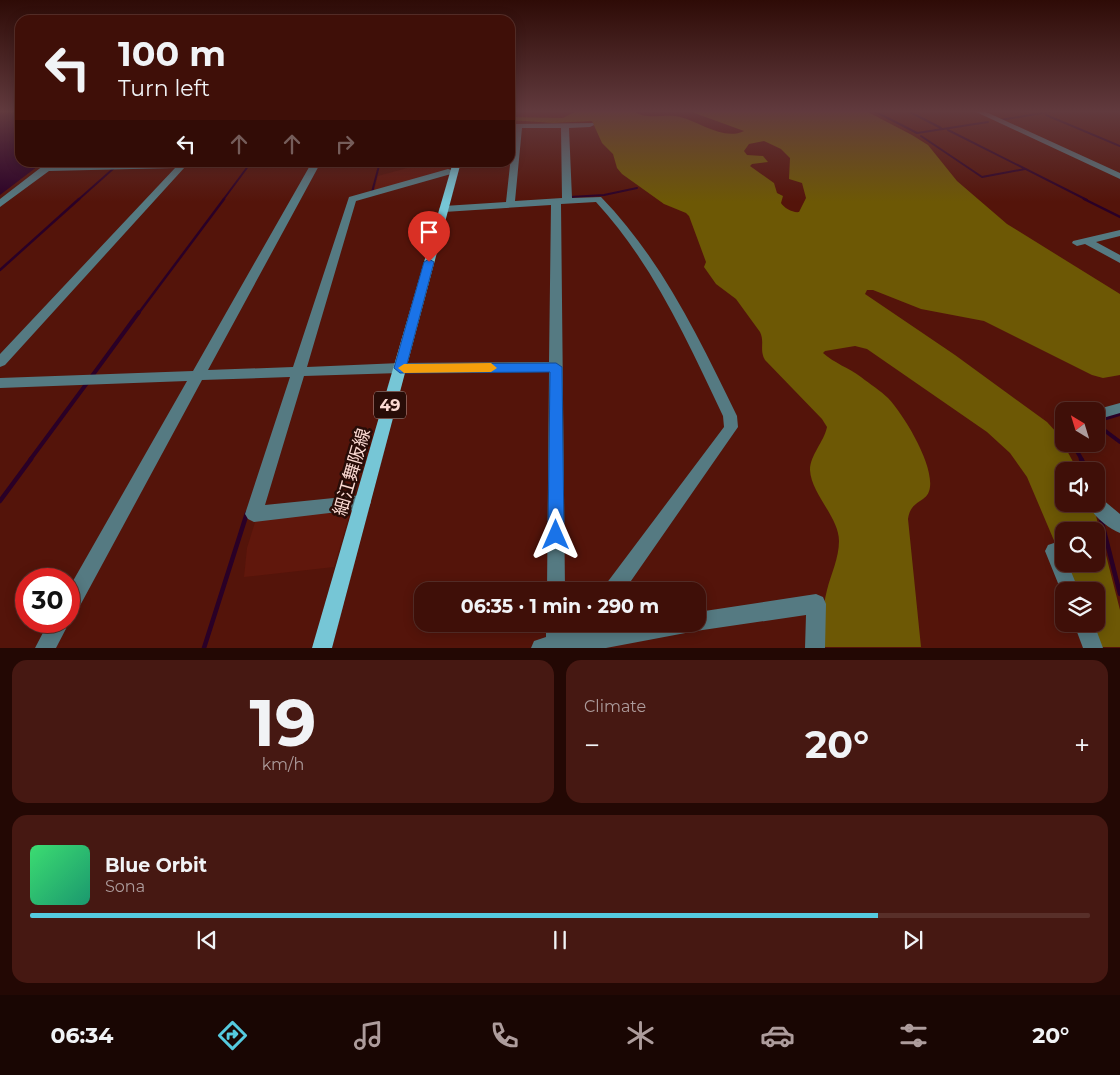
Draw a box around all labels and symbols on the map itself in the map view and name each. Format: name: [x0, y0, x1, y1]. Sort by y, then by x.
pin: [408, 211, 450, 262]
road number: 49: [374, 392, 406, 418]
north arrow: [1055, 402, 1105, 452]
street label: 細江舞阪線: [329, 426, 375, 518]
position arrow: [529, 508, 581, 560]
speed limit sign: 30: [15, 568, 80, 633]

